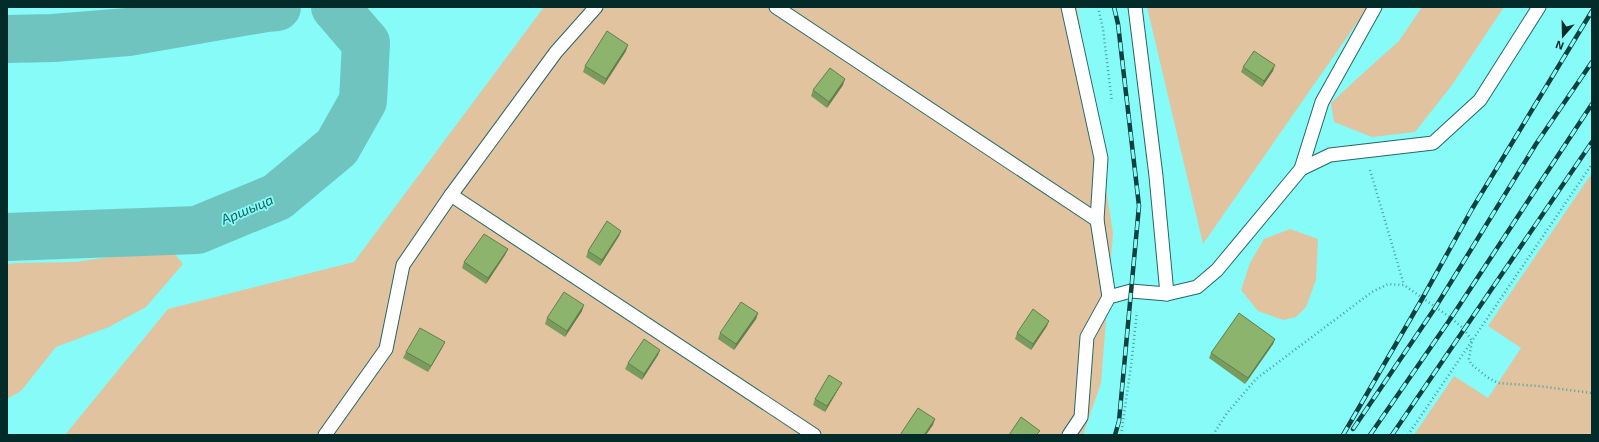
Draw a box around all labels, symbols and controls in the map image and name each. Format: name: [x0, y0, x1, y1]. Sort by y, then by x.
north arrow: [1543, 16, 1583, 56]
text: N: [1553, 38, 1565, 53]
water label: Аршыца: [217, 190, 276, 228]

